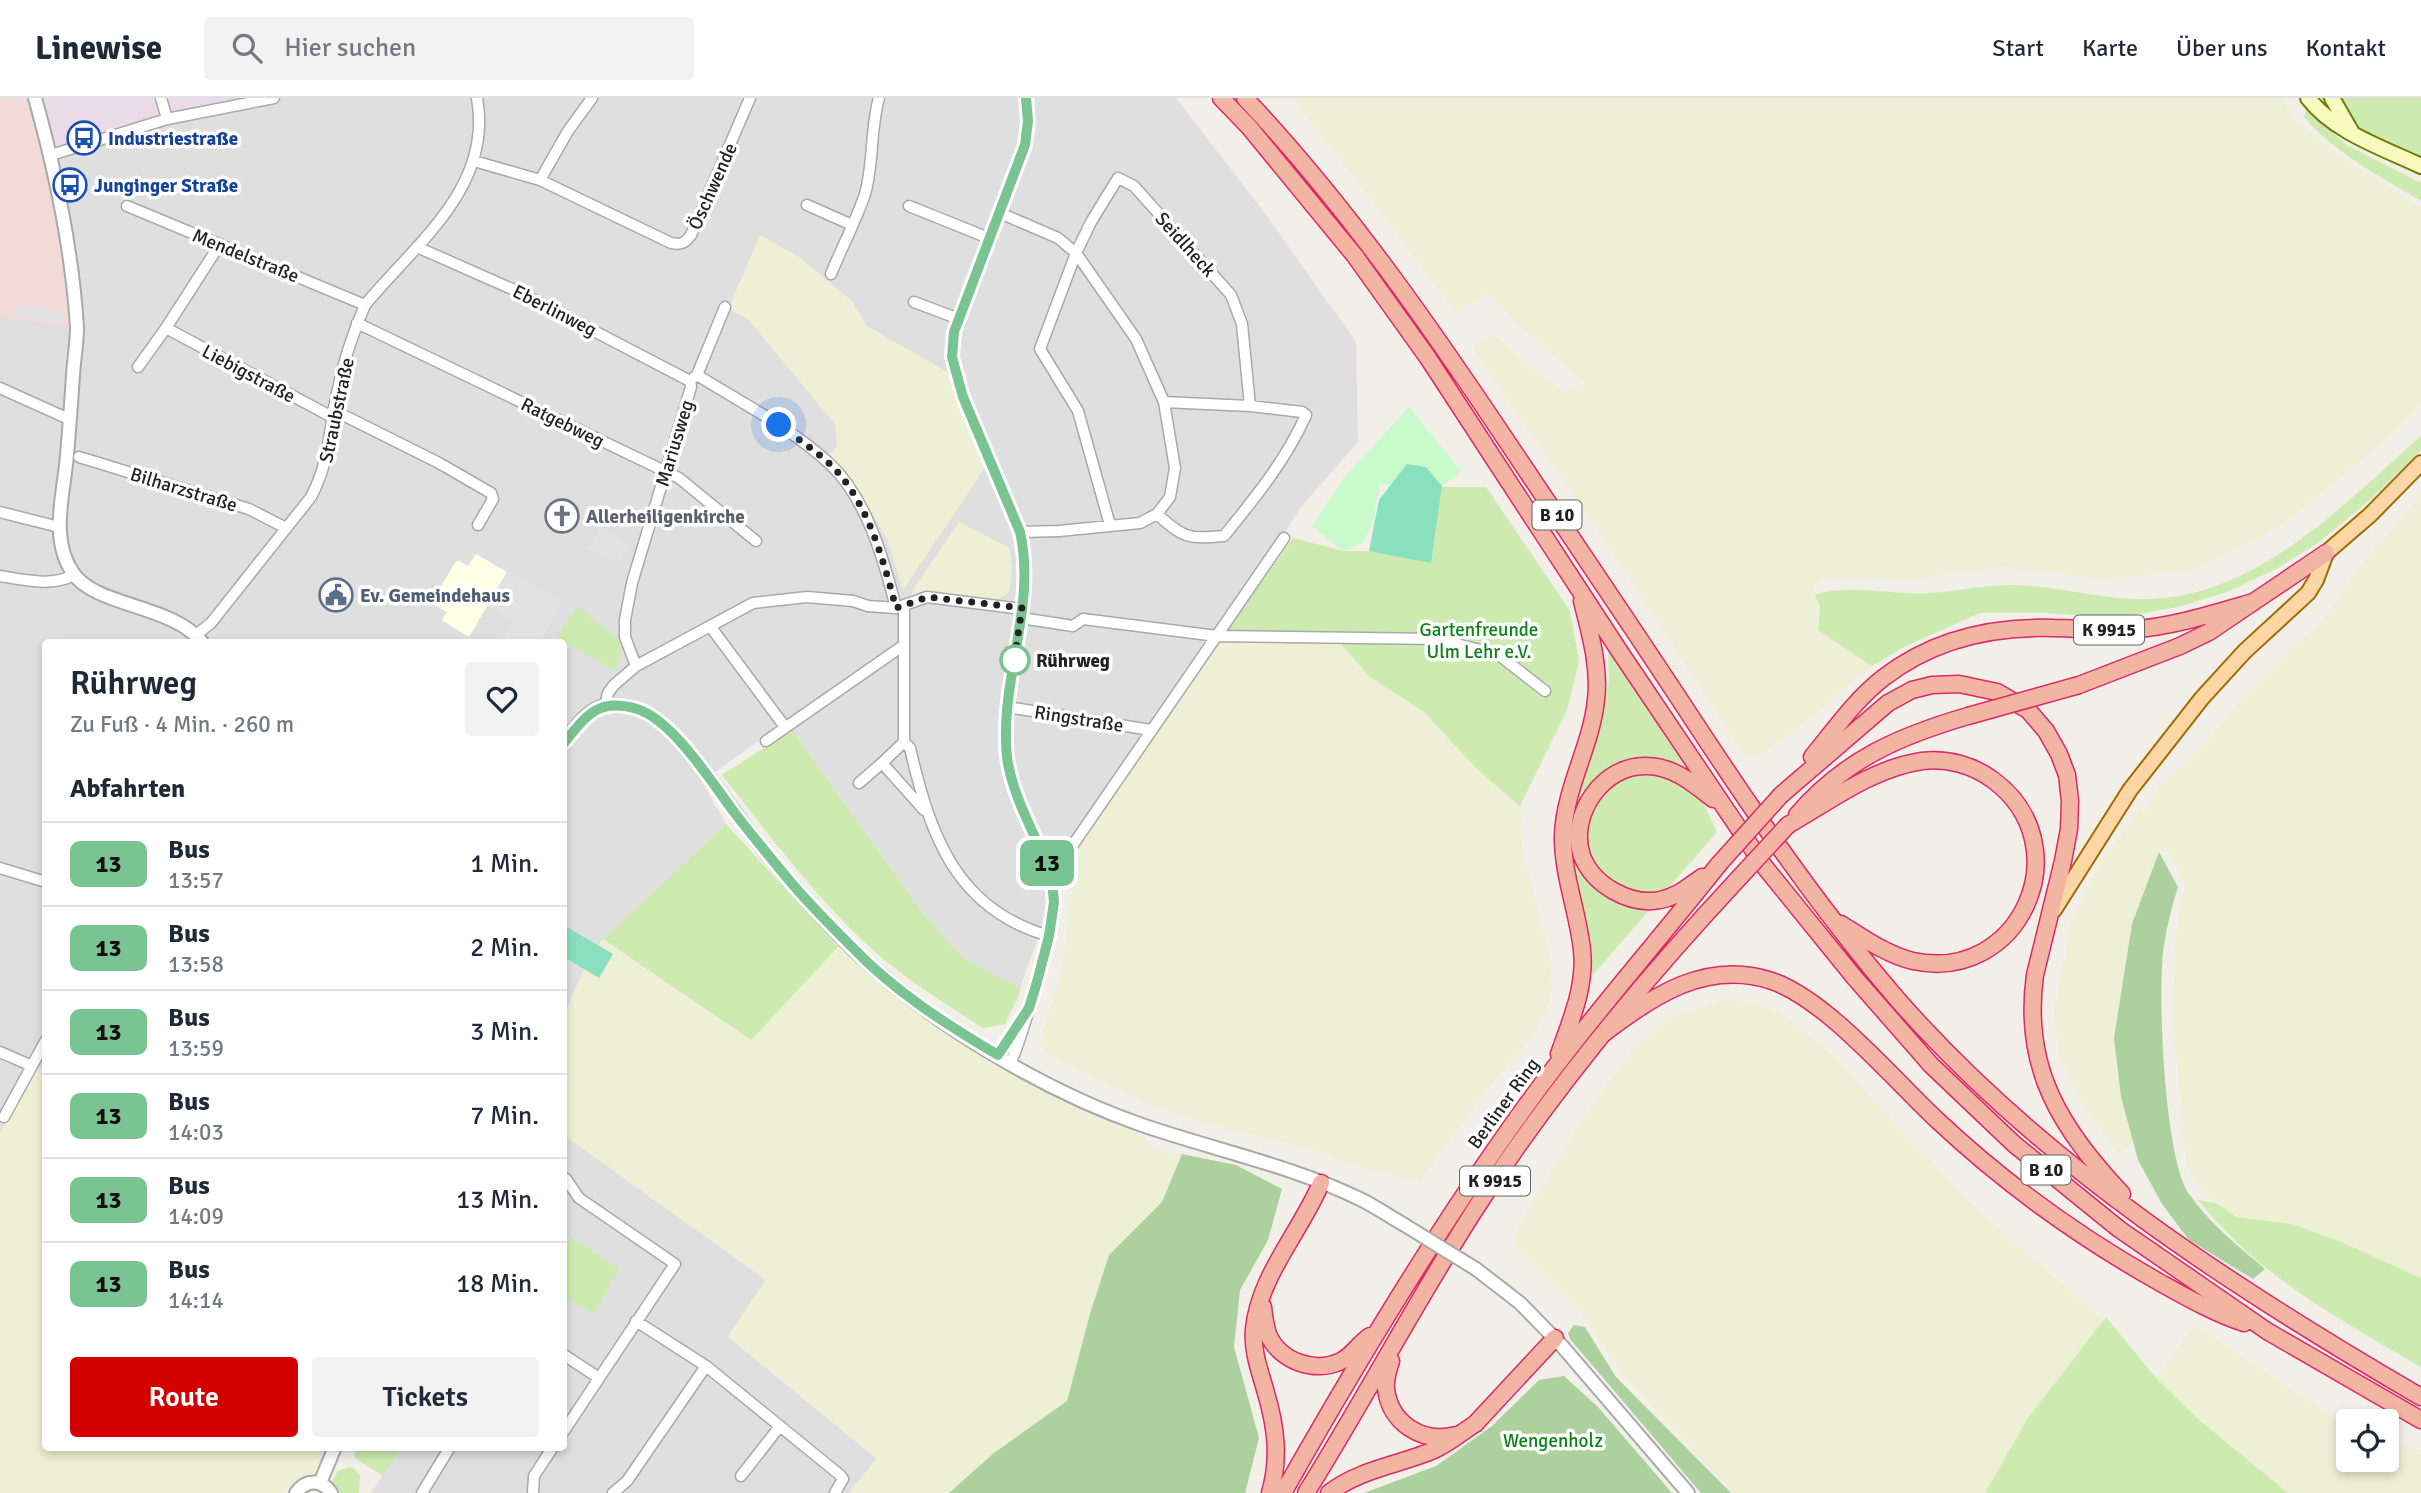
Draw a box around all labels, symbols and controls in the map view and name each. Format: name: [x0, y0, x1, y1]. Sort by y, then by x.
search box: [204, 17, 694, 80]
text: Linewise: [35, 28, 162, 69]
icon: search: [228, 29, 266, 67]
text: Hier suchen: [284, 32, 416, 64]
text: Start: [1992, 33, 2044, 63]
text: Karte: [2082, 33, 2138, 63]
text: Über uns: [2176, 33, 2268, 63]
text: Kontakt: [2306, 33, 2386, 63]
bus stop icon: Industriestraße: [65, 119, 103, 157]
place label: Industriestraße: [108, 127, 238, 151]
street label: Öschwende: [683, 139, 743, 234]
bus stop icon: Junginger Straße: [51, 166, 89, 204]
place label: Junginger Straße: [94, 174, 238, 198]
street label: Seidlheck: [1150, 207, 1221, 282]
street label: Mendelstraße: [189, 224, 303, 288]
street label: Eberlinweg: [509, 280, 601, 342]
street label: Liebigstraße: [198, 339, 299, 408]
street label: Straubstraße: [314, 355, 360, 465]
street label: Ratgebweg: [517, 392, 608, 453]
street label: Mariusweg: [650, 397, 699, 489]
your location: [761, 407, 796, 442]
street label: Bilharzstraße: [127, 462, 240, 518]
church icon: Allerheiligenkirche: [543, 497, 581, 535]
road number: B 10: [1532, 500, 1582, 530]
place label: Allerheiligenkirche: [586, 505, 745, 529]
public building icon: Ev. Gemeindehaus: [317, 576, 355, 614]
place label: Ev. Gemeindehaus: [360, 584, 510, 608]
road number: K 9915: [2074, 616, 2144, 644]
park label: Gartenfreunde Ulm Lehr e.V.: [1420, 618, 1538, 664]
marker: Rührweg: [1000, 645, 1030, 675]
place label: Rührweg: [1036, 649, 1110, 673]
button: heart: [465, 662, 539, 736]
text: Rührweg: [70, 663, 197, 704]
street label: Ringstraße: [1033, 700, 1125, 738]
text: Zu Fuß · 4 Min. · 260 m: [70, 710, 294, 739]
text: Abfahrten: [70, 773, 185, 805]
text: Bus: [168, 834, 210, 866]
line badge: 13: [1016, 840, 1078, 886]
text: 1 Min.: [470, 848, 539, 880]
text: 13: [1034, 848, 1060, 878]
text: 13: [96, 849, 121, 879]
text: 13:57: [168, 866, 224, 895]
text: Bus: [168, 918, 210, 950]
text: 2 Min.: [470, 932, 539, 964]
text: 13: [96, 933, 121, 963]
text: 13:58: [168, 950, 224, 979]
text: Bus: [168, 1002, 210, 1034]
text: 3 Min.: [470, 1016, 539, 1048]
text: 13: [96, 1017, 121, 1047]
text: 13:59: [168, 1034, 224, 1063]
street label: Berliner Ring: [1463, 1053, 1545, 1154]
text: Bus: [168, 1086, 210, 1118]
text: 7 Min.: [470, 1100, 539, 1132]
text: 13: [96, 1101, 121, 1131]
text: 14:03: [168, 1118, 224, 1147]
road number: B 10: [2022, 1156, 2070, 1184]
road number: K 9915: [1460, 1166, 1530, 1196]
text: Bus: [168, 1170, 210, 1202]
text: 13 Min.: [456, 1184, 539, 1216]
text: 13: [96, 1185, 121, 1215]
text: 14:09: [168, 1202, 224, 1231]
text: Bus: [168, 1254, 210, 1286]
text: 18 Min.: [456, 1268, 539, 1300]
text: 13: [96, 1269, 121, 1299]
text: 14:14: [168, 1286, 224, 1315]
button: Route: [70, 1357, 298, 1437]
button: Tickets: [312, 1357, 539, 1437]
map controls: [2336, 1409, 2399, 1472]
button: locate: [2336, 1409, 2399, 1472]
park label: Wengenholz: [1503, 1429, 1603, 1453]

